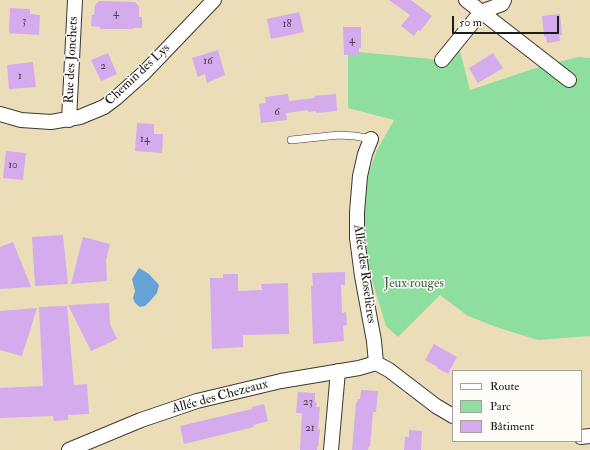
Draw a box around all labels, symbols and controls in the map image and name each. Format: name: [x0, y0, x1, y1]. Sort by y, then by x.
house number: 4: [113, 7, 119, 21]
scale bar: [454, 8, 561, 34]
house number: 3: [22, 15, 26, 29]
text: 50 m: [459, 15, 482, 30]
street label: Rue des Jonchets: [62, 16, 82, 104]
house number: 18: [282, 18, 292, 32]
house number: 4: [349, 34, 355, 48]
street label: Chemin des Lys: [102, 41, 174, 109]
house number: 16: [203, 55, 213, 69]
house number: 2: [100, 60, 106, 74]
house number: 1: [18, 70, 22, 84]
house number: 6: [274, 106, 280, 120]
house number: 14: [140, 133, 150, 147]
house number: 10: [8, 159, 18, 173]
street label: Allée des Roselières: [349, 224, 379, 324]
park label: Jeux rouges: [384, 276, 444, 292]
legend: [452, 370, 582, 442]
street label: Allée des Chezeaux: [170, 377, 270, 417]
text: Route: [490, 379, 519, 394]
house number: 23: [303, 396, 313, 410]
text: Parc: [490, 399, 511, 414]
text: Bâtiment: [490, 419, 534, 434]
house number: 21: [305, 422, 315, 436]

